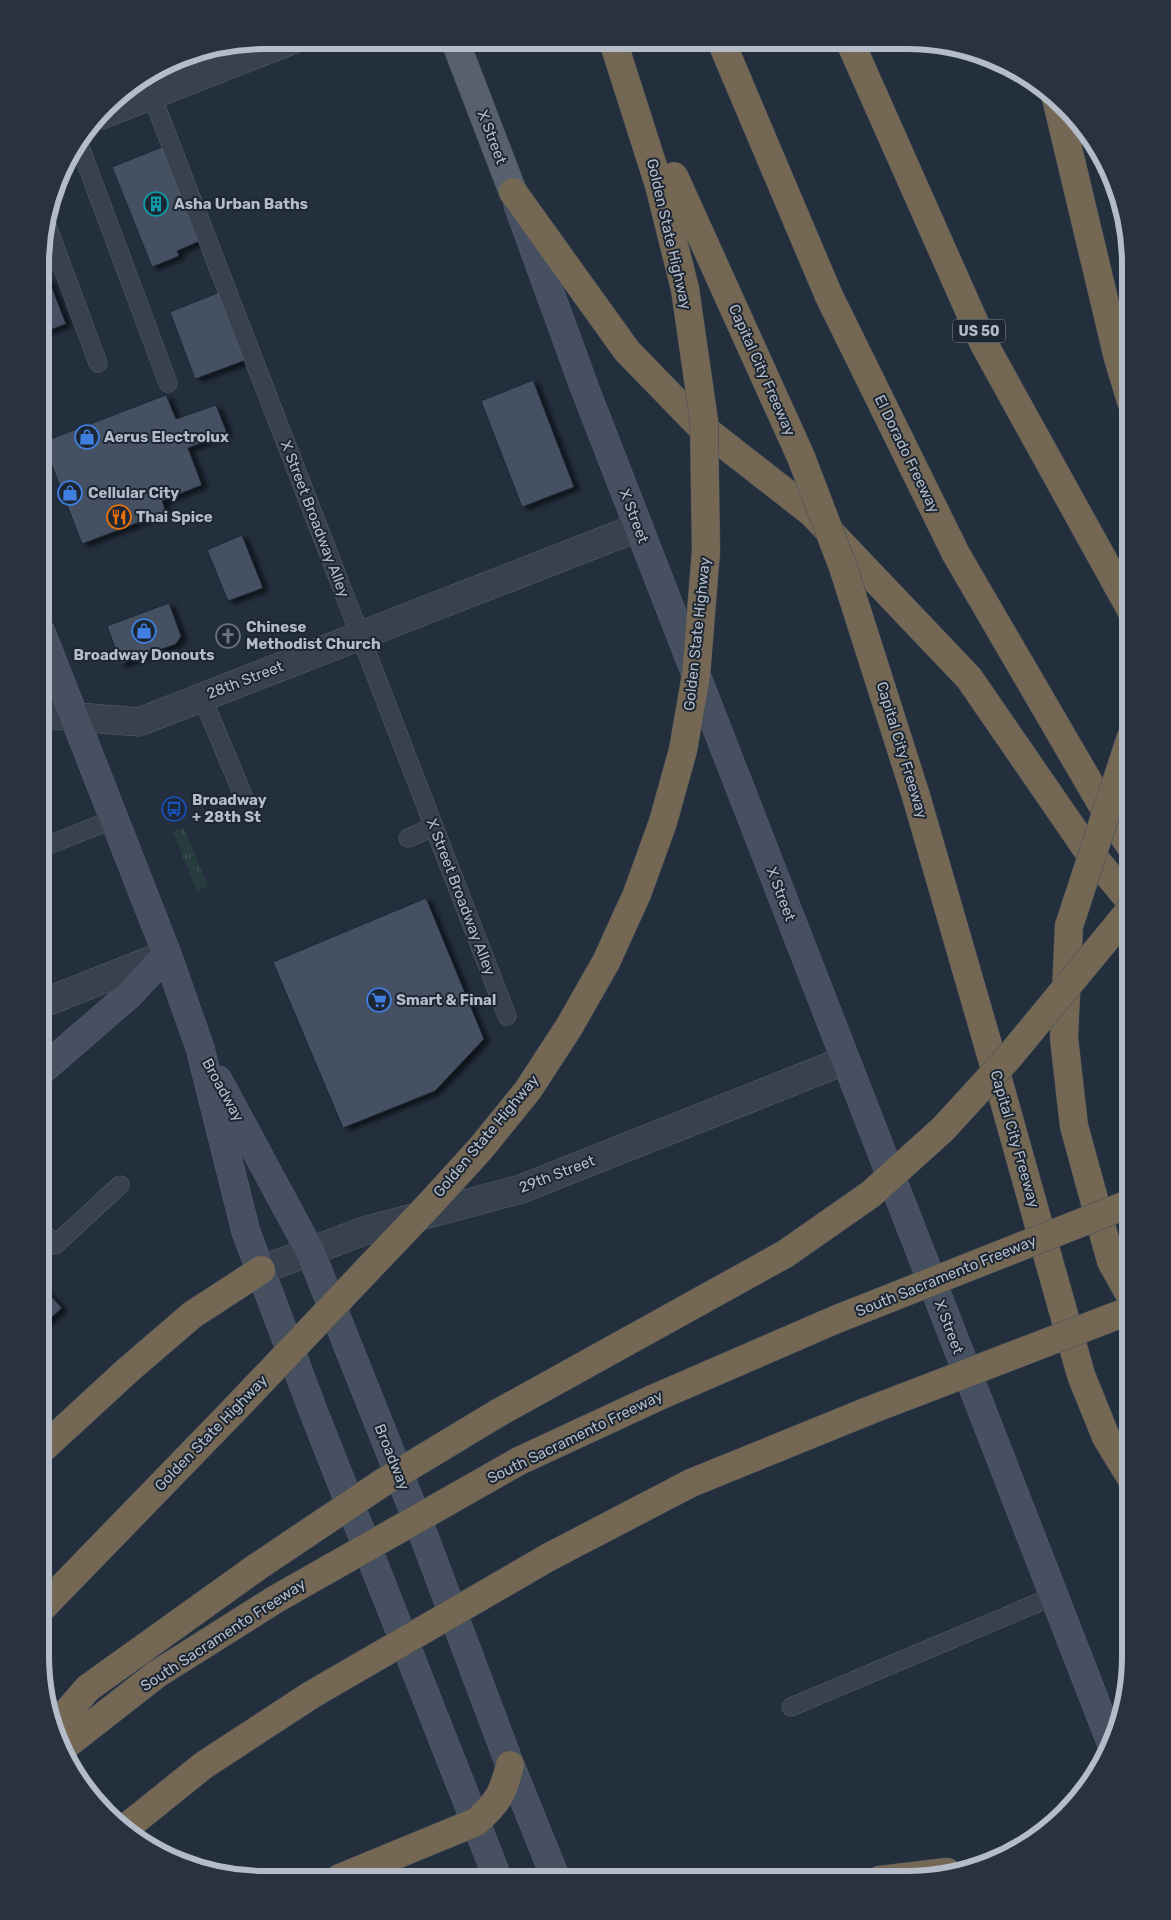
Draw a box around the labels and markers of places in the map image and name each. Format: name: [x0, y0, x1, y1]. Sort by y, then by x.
building icon: Asha Urban Baths: [143, 191, 169, 217]
place label: Asha Urban Baths: [174, 195, 308, 213]
shop icon: Aerus Electrolux: [74, 424, 100, 450]
place label: Aerus Electrolux: [104, 428, 229, 446]
shop icon: Cellular City: [57, 480, 83, 506]
place label: Cellular City: [88, 484, 179, 502]
restaurant icon: Thai Spice: [106, 504, 132, 530]
place label: Thai Spice: [136, 508, 213, 526]
shop icon: Broadway Donouts: [131, 618, 157, 644]
place label: Chinese Methodist Church: [246, 618, 381, 653]
church icon: Chinese Methodist Church: [215, 623, 241, 649]
place label: Broadway Donouts: [73, 646, 215, 664]
place label: Broadway + 28th St: [192, 791, 267, 826]
bus stop icon: Broadway + 28th St: [161, 796, 187, 822]
supermarket icon: Smart & Final: [366, 987, 392, 1013]
place label: Smart & Final: [396, 991, 496, 1009]

